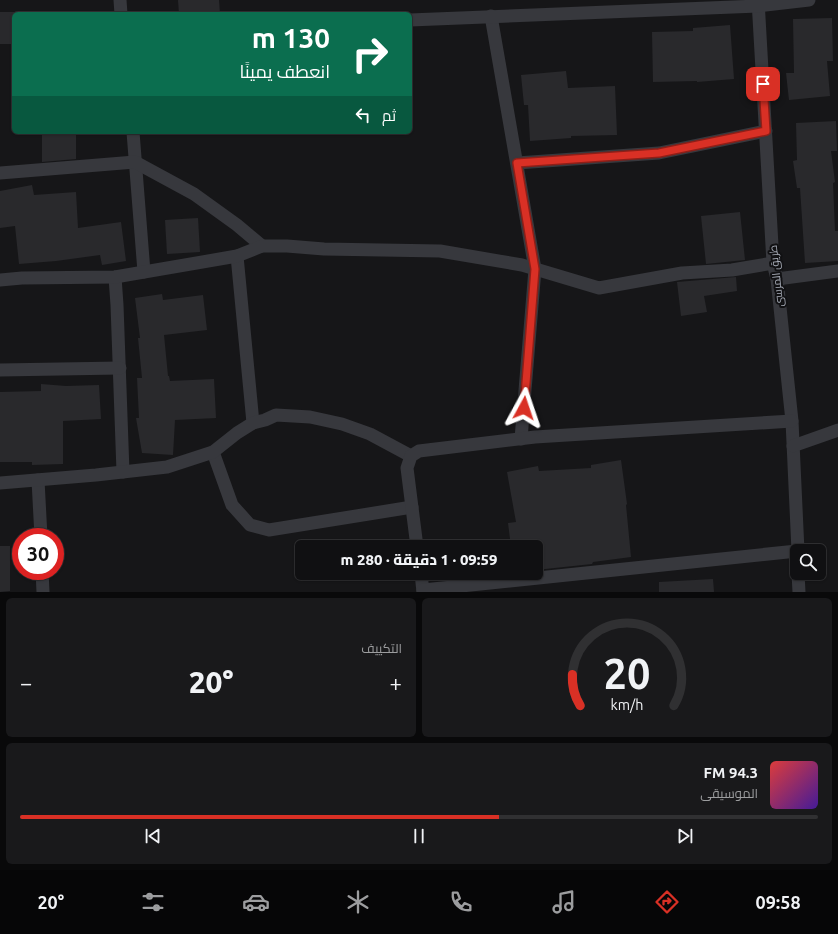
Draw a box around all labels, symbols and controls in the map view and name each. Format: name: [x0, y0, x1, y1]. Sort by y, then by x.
text: 130 m: [252, 22, 330, 53]
icon: right: [344, 28, 396, 80]
text: انعطف يمينًا: [239, 61, 330, 81]
pin: [746, 67, 780, 101]
icon: arrive: [752, 73, 774, 95]
icon: left: [352, 104, 374, 126]
text: ثم: [382, 107, 396, 124]
street label: طريق المرسى: [767, 244, 786, 308]
position arrow: [503, 387, 545, 429]
speed limit sign: 30: [12, 528, 64, 580]
map controls: [790, 544, 826, 580]
button: search: [790, 544, 826, 580]
text: 09:59 · 1 دقيقة · 280 m: [341, 551, 497, 568]
text: التكييف: [361, 641, 402, 655]
text: 20: [604, 649, 650, 696]
text: 20°: [189, 665, 233, 699]
text: −: [20, 670, 32, 695]
text: +: [390, 670, 402, 695]
text: km/h: [611, 696, 643, 712]
text: 94.3 FM: [704, 764, 758, 781]
text: الموسيقى: [700, 786, 758, 800]
icon: previous: [142, 825, 164, 847]
icon: pause: [408, 825, 430, 847]
icon: next: [674, 825, 696, 847]
icon: filters: [139, 888, 167, 916]
icon: car: [242, 888, 270, 916]
icon: climate: [344, 888, 372, 916]
icon: phone: [447, 888, 475, 916]
icon: music: [550, 888, 578, 916]
icon: directions: [653, 888, 681, 916]
text: 20°: [37, 892, 64, 912]
text: 09:58: [756, 892, 801, 912]

